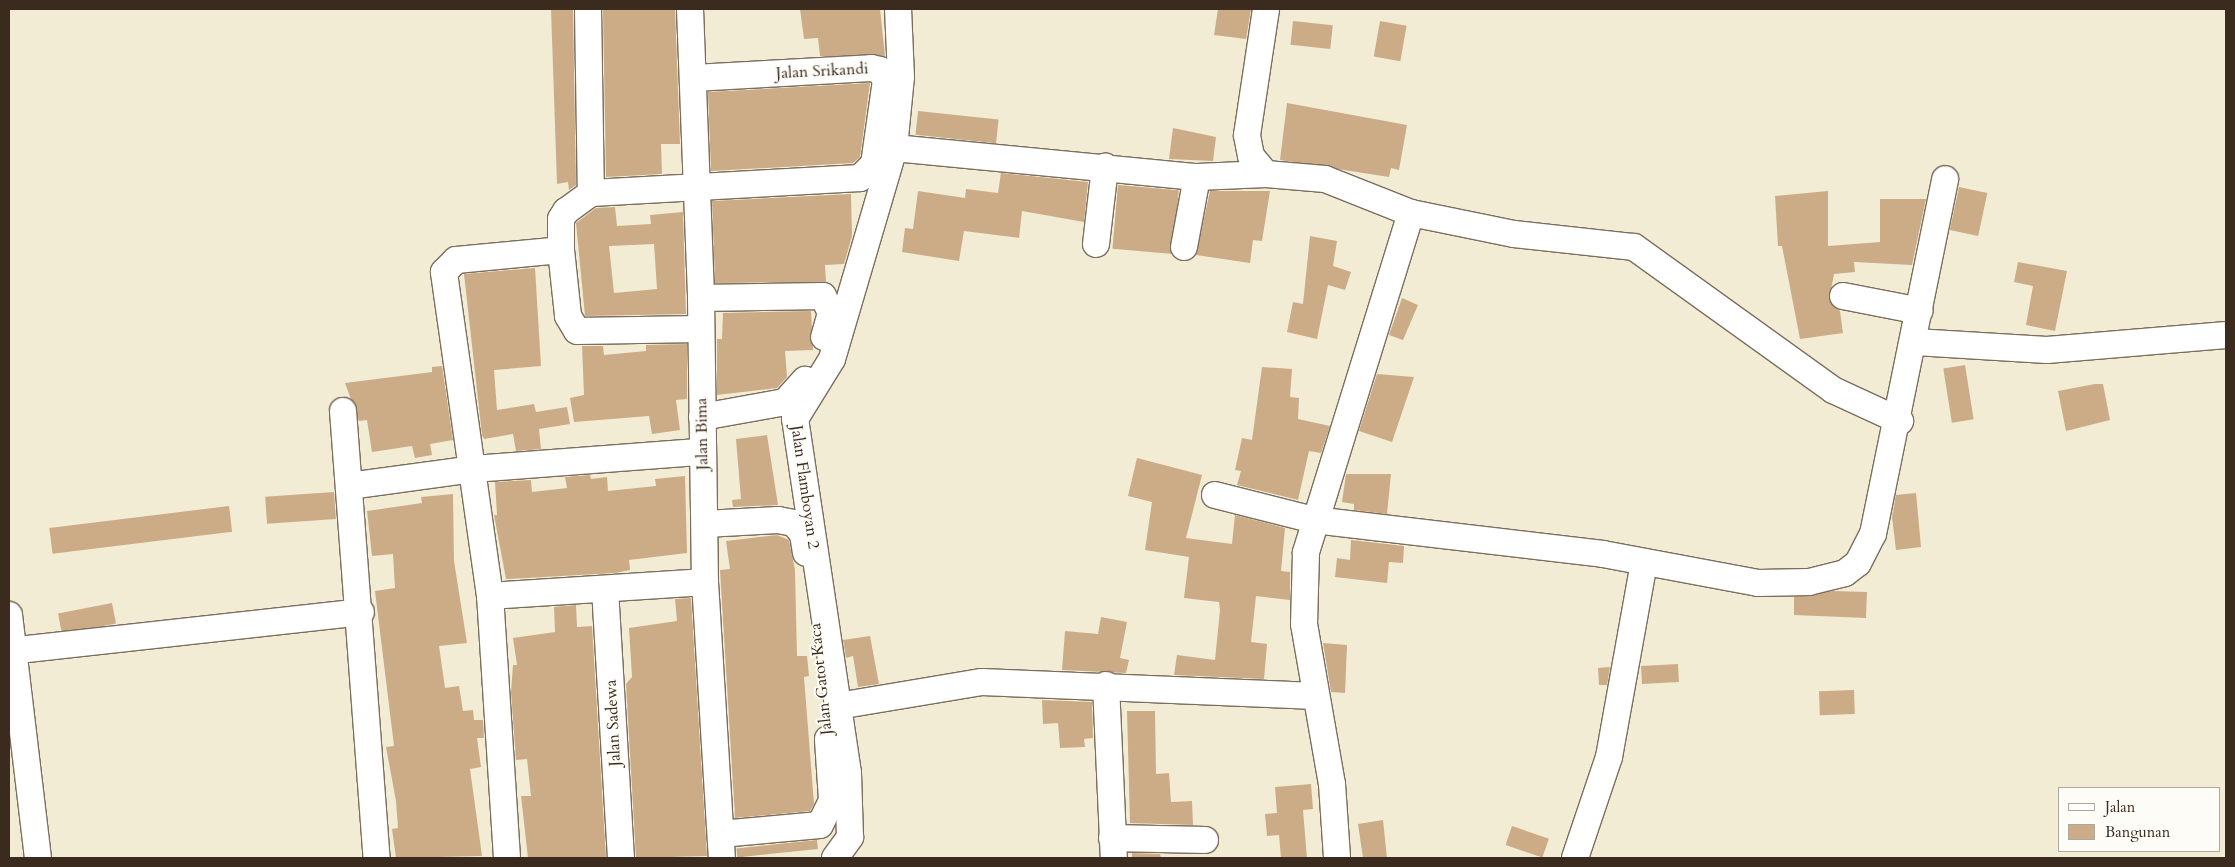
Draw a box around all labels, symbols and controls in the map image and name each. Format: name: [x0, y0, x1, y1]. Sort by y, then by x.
street label: Jalan Srikandi: [775, 59, 869, 83]
street label: Jalan Bima: [692, 398, 712, 470]
street label: Jalan Flamboyan 2: [787, 424, 823, 550]
street label: Jalan Gatot Kaca: [806, 622, 836, 736]
street label: Jalan Sadewa: [601, 679, 625, 767]
legend: [2058, 787, 2220, 852]
text: Jalan: [2105, 797, 2135, 817]
text: Bangunan: [2105, 822, 2170, 842]

